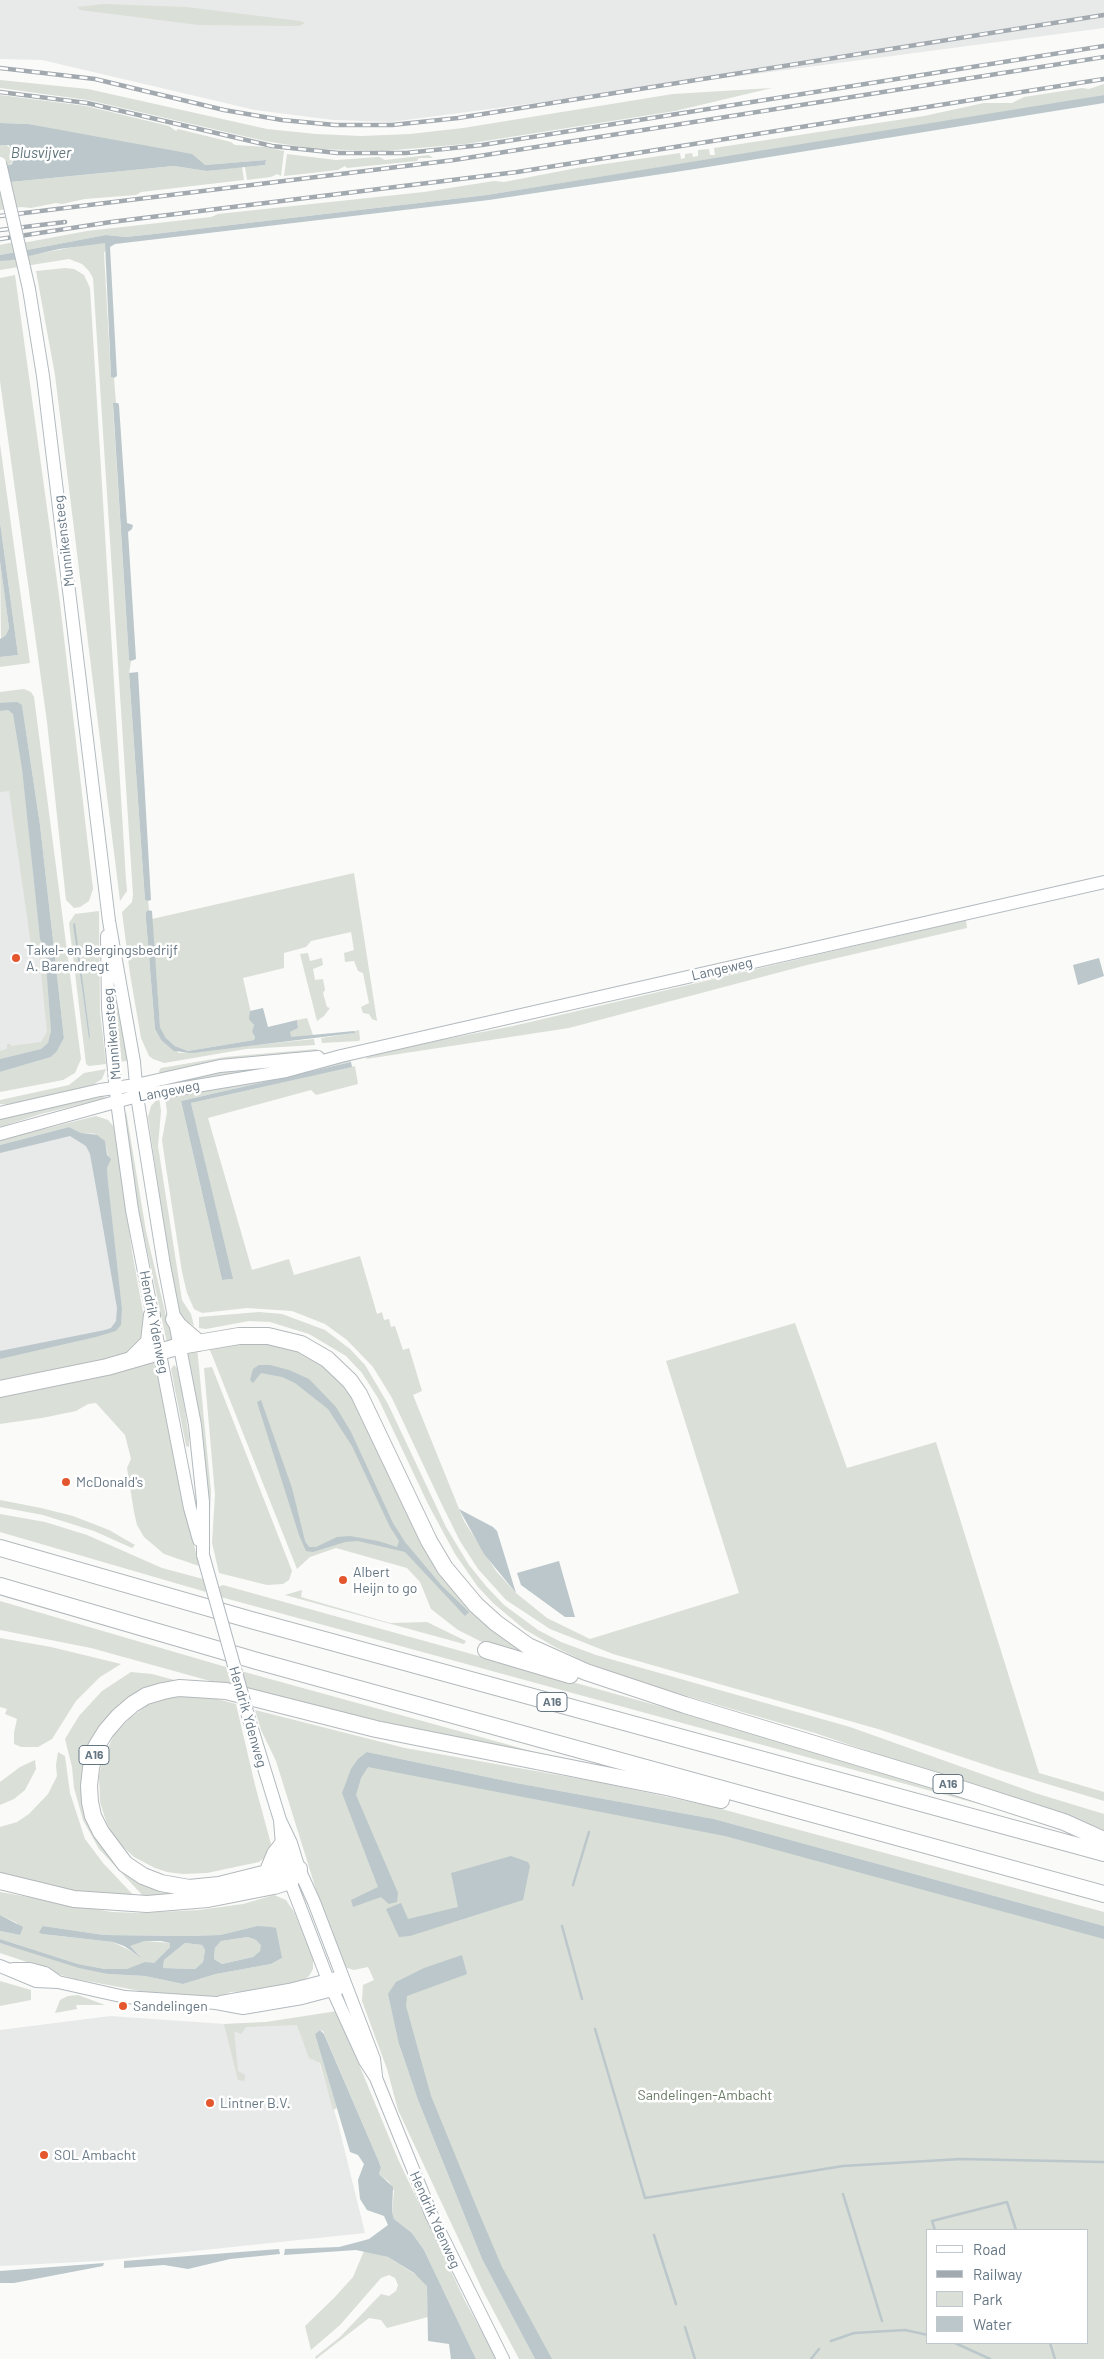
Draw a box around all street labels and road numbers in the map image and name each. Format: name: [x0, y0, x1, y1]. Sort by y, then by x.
street label: Munnikensteeg: [50, 494, 78, 588]
street label: Langeweg: [690, 954, 754, 984]
street label: Munnikensteeg: [100, 987, 124, 1081]
street label: Langeweg: [137, 1077, 201, 1105]
street label: Hendrik Ydenweg: [136, 1269, 172, 1375]
street label: Hendrik Ydenweg: [226, 1664, 270, 1770]
road number: A16: [537, 1692, 567, 1711]
road number: A16: [79, 1746, 109, 1764]
road number: A16: [933, 1775, 963, 1794]
street label: Hendrik Ydenweg: [406, 2169, 464, 2271]

